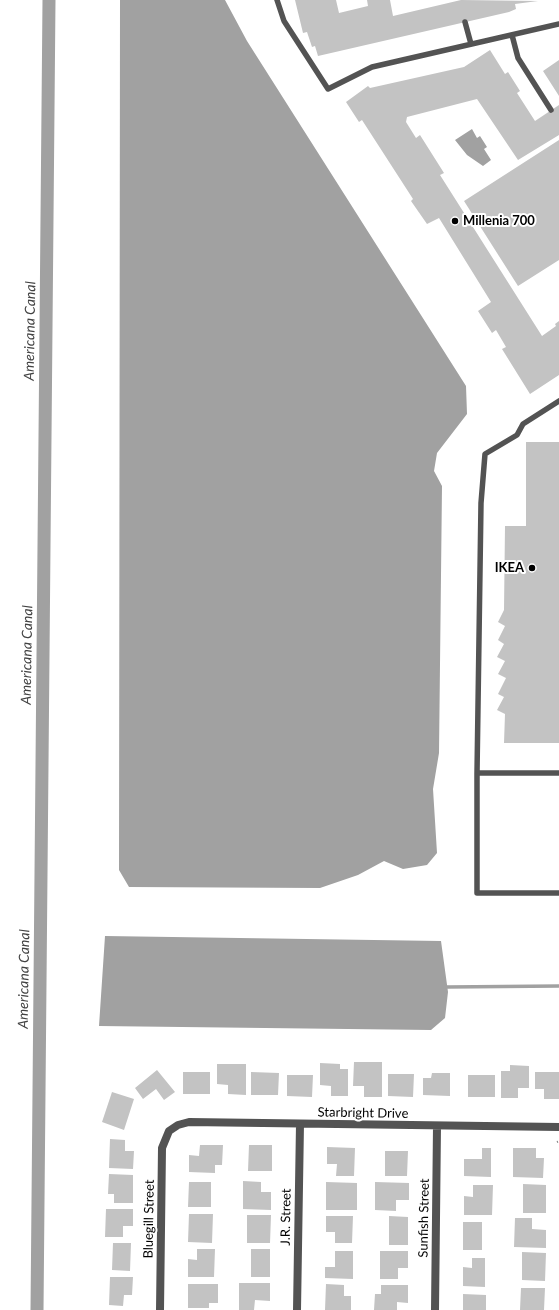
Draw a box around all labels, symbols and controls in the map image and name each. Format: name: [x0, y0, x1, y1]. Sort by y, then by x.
place label: Millenia 700: [463, 213, 535, 229]
marker: Millenia 700: [450, 216, 460, 226]
water label: Americana Canal: [21, 281, 39, 381]
place label: IKEA: [495, 560, 524, 576]
marker: IKEA: [527, 563, 537, 573]
water label: Americana Canal: [18, 605, 36, 705]
water label: Americana Canal: [15, 929, 33, 1029]
street label: Starbright Drive: [318, 1104, 408, 1122]
street label: Sunfish Street: [416, 1178, 432, 1258]
street label: Bluegill Street: [141, 1179, 157, 1259]
street label: J.R. Street: [278, 1188, 294, 1246]

